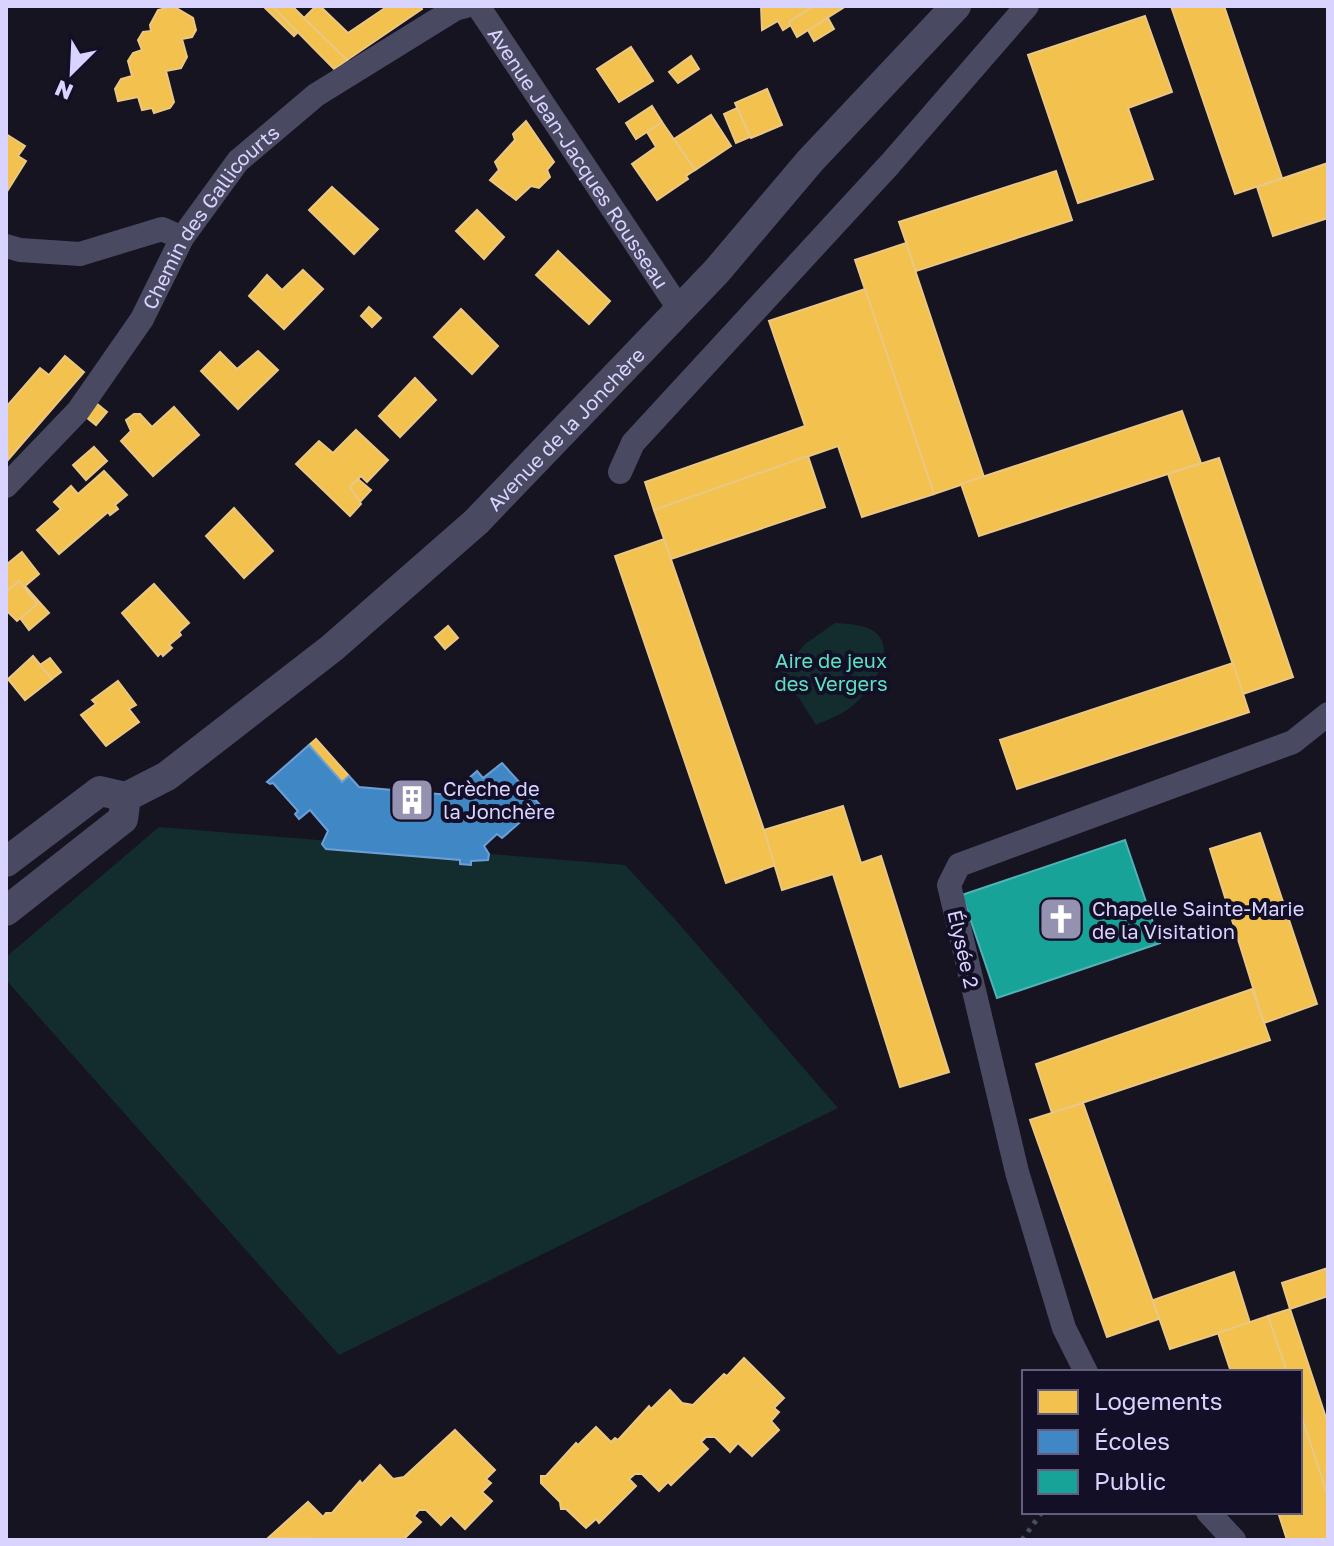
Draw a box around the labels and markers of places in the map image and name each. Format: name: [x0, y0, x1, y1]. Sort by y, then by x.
building icon: Crèche de la Jonchère: [388, 776, 436, 824]
place label: Crèche de la Jonchère: [443, 776, 555, 823]
church icon: Chapelle Sainte-Marie de la Visitation: [1037, 895, 1085, 943]
place label: Chapelle Sainte-Marie de la Visitation: [1092, 896, 1304, 943]

